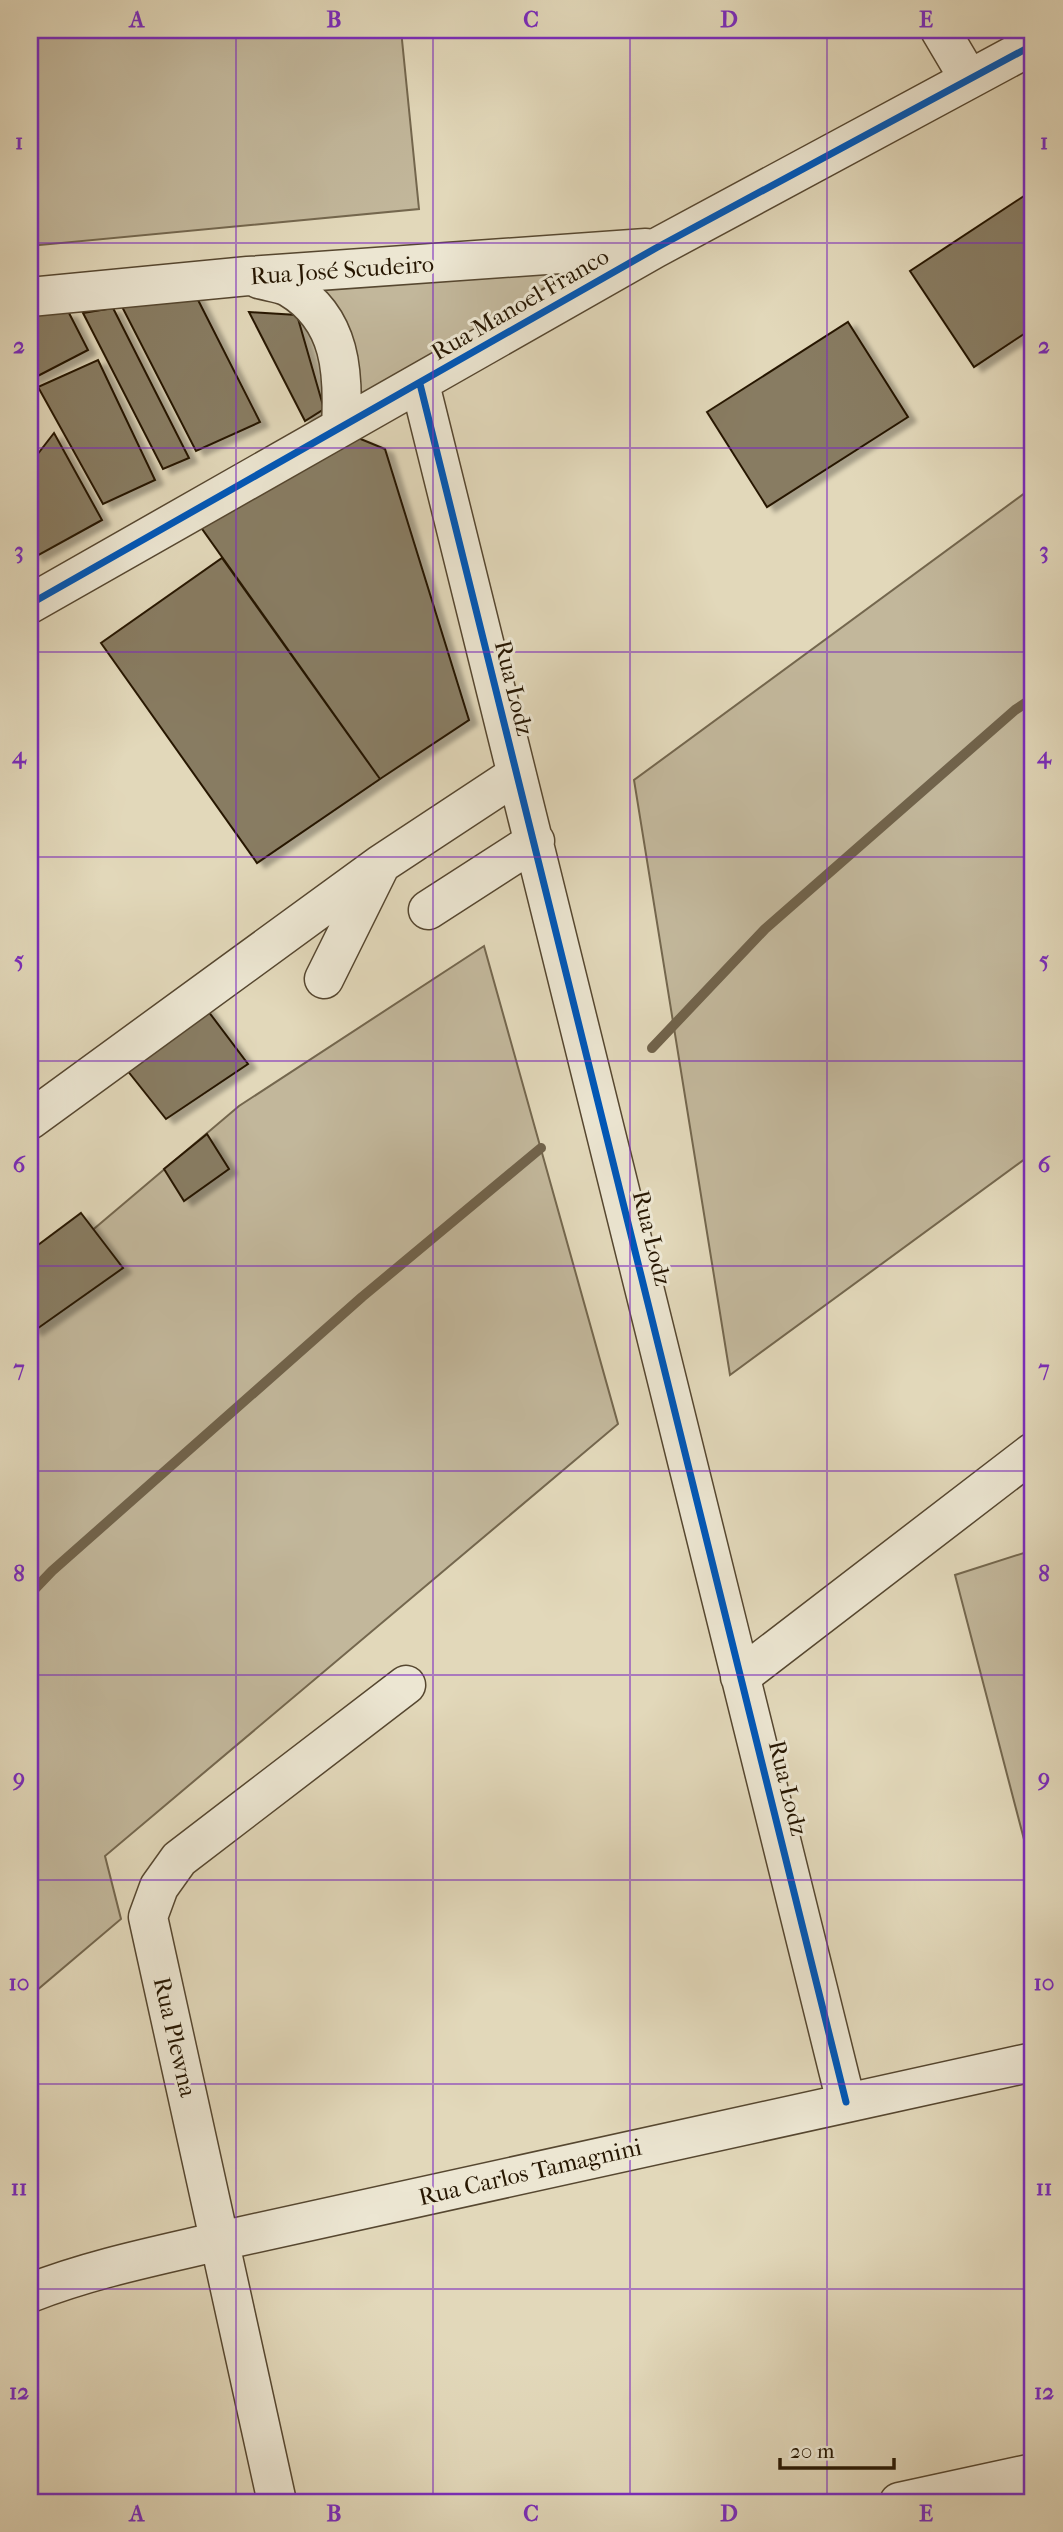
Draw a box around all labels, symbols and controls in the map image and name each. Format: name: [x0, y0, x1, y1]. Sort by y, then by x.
text: A: [128, 6, 146, 33]
text: B: [327, 6, 342, 33]
text: C: [523, 6, 539, 33]
text: D: [720, 6, 738, 33]
text: E: [919, 6, 933, 33]
text: 1: [15, 128, 23, 155]
text: 1: [1040, 128, 1048, 155]
street label: Rua Manoel Franco: [426, 242, 614, 366]
street label: Rua José Scudeiro: [249, 250, 435, 290]
text: 2: [13, 332, 25, 359]
text: 2: [1038, 332, 1050, 359]
text: 3: [14, 537, 24, 564]
text: 3: [1039, 537, 1049, 564]
street label: Rua Lodz: [489, 637, 539, 739]
text: 4: [11, 742, 27, 769]
text: 4: [1036, 742, 1052, 769]
text: 5: [14, 946, 24, 973]
text: 5: [1039, 946, 1049, 973]
text: 6: [13, 1151, 26, 1178]
text: 6: [1038, 1151, 1051, 1178]
street label: Rua Lodz: [627, 1187, 677, 1289]
text: 7: [12, 1355, 25, 1382]
text: 7: [1037, 1355, 1050, 1382]
text: 8: [13, 1560, 25, 1587]
text: 8: [1038, 1560, 1050, 1587]
street label: Rua Lodz: [763, 1737, 813, 1839]
text: 9: [12, 1764, 25, 1791]
text: 9: [1037, 1764, 1050, 1791]
text: 10: [9, 1969, 29, 1996]
text: 10: [1034, 1969, 1054, 1996]
street label: Rua Plewna: [148, 1974, 203, 2101]
street label: Rua Carlos Tamagnini: [416, 2133, 644, 2211]
text: 11: [11, 2174, 27, 2201]
text: 11: [1036, 2174, 1052, 2201]
text: 12: [9, 2378, 29, 2405]
text: 12: [1034, 2378, 1054, 2405]
scale bar: [780, 2427, 893, 2471]
text: 20 m: [790, 2439, 835, 2463]
text: A: [128, 2500, 146, 2527]
text: B: [327, 2500, 342, 2527]
text: C: [523, 2500, 539, 2527]
text: D: [720, 2500, 738, 2527]
text: E: [919, 2500, 933, 2527]

